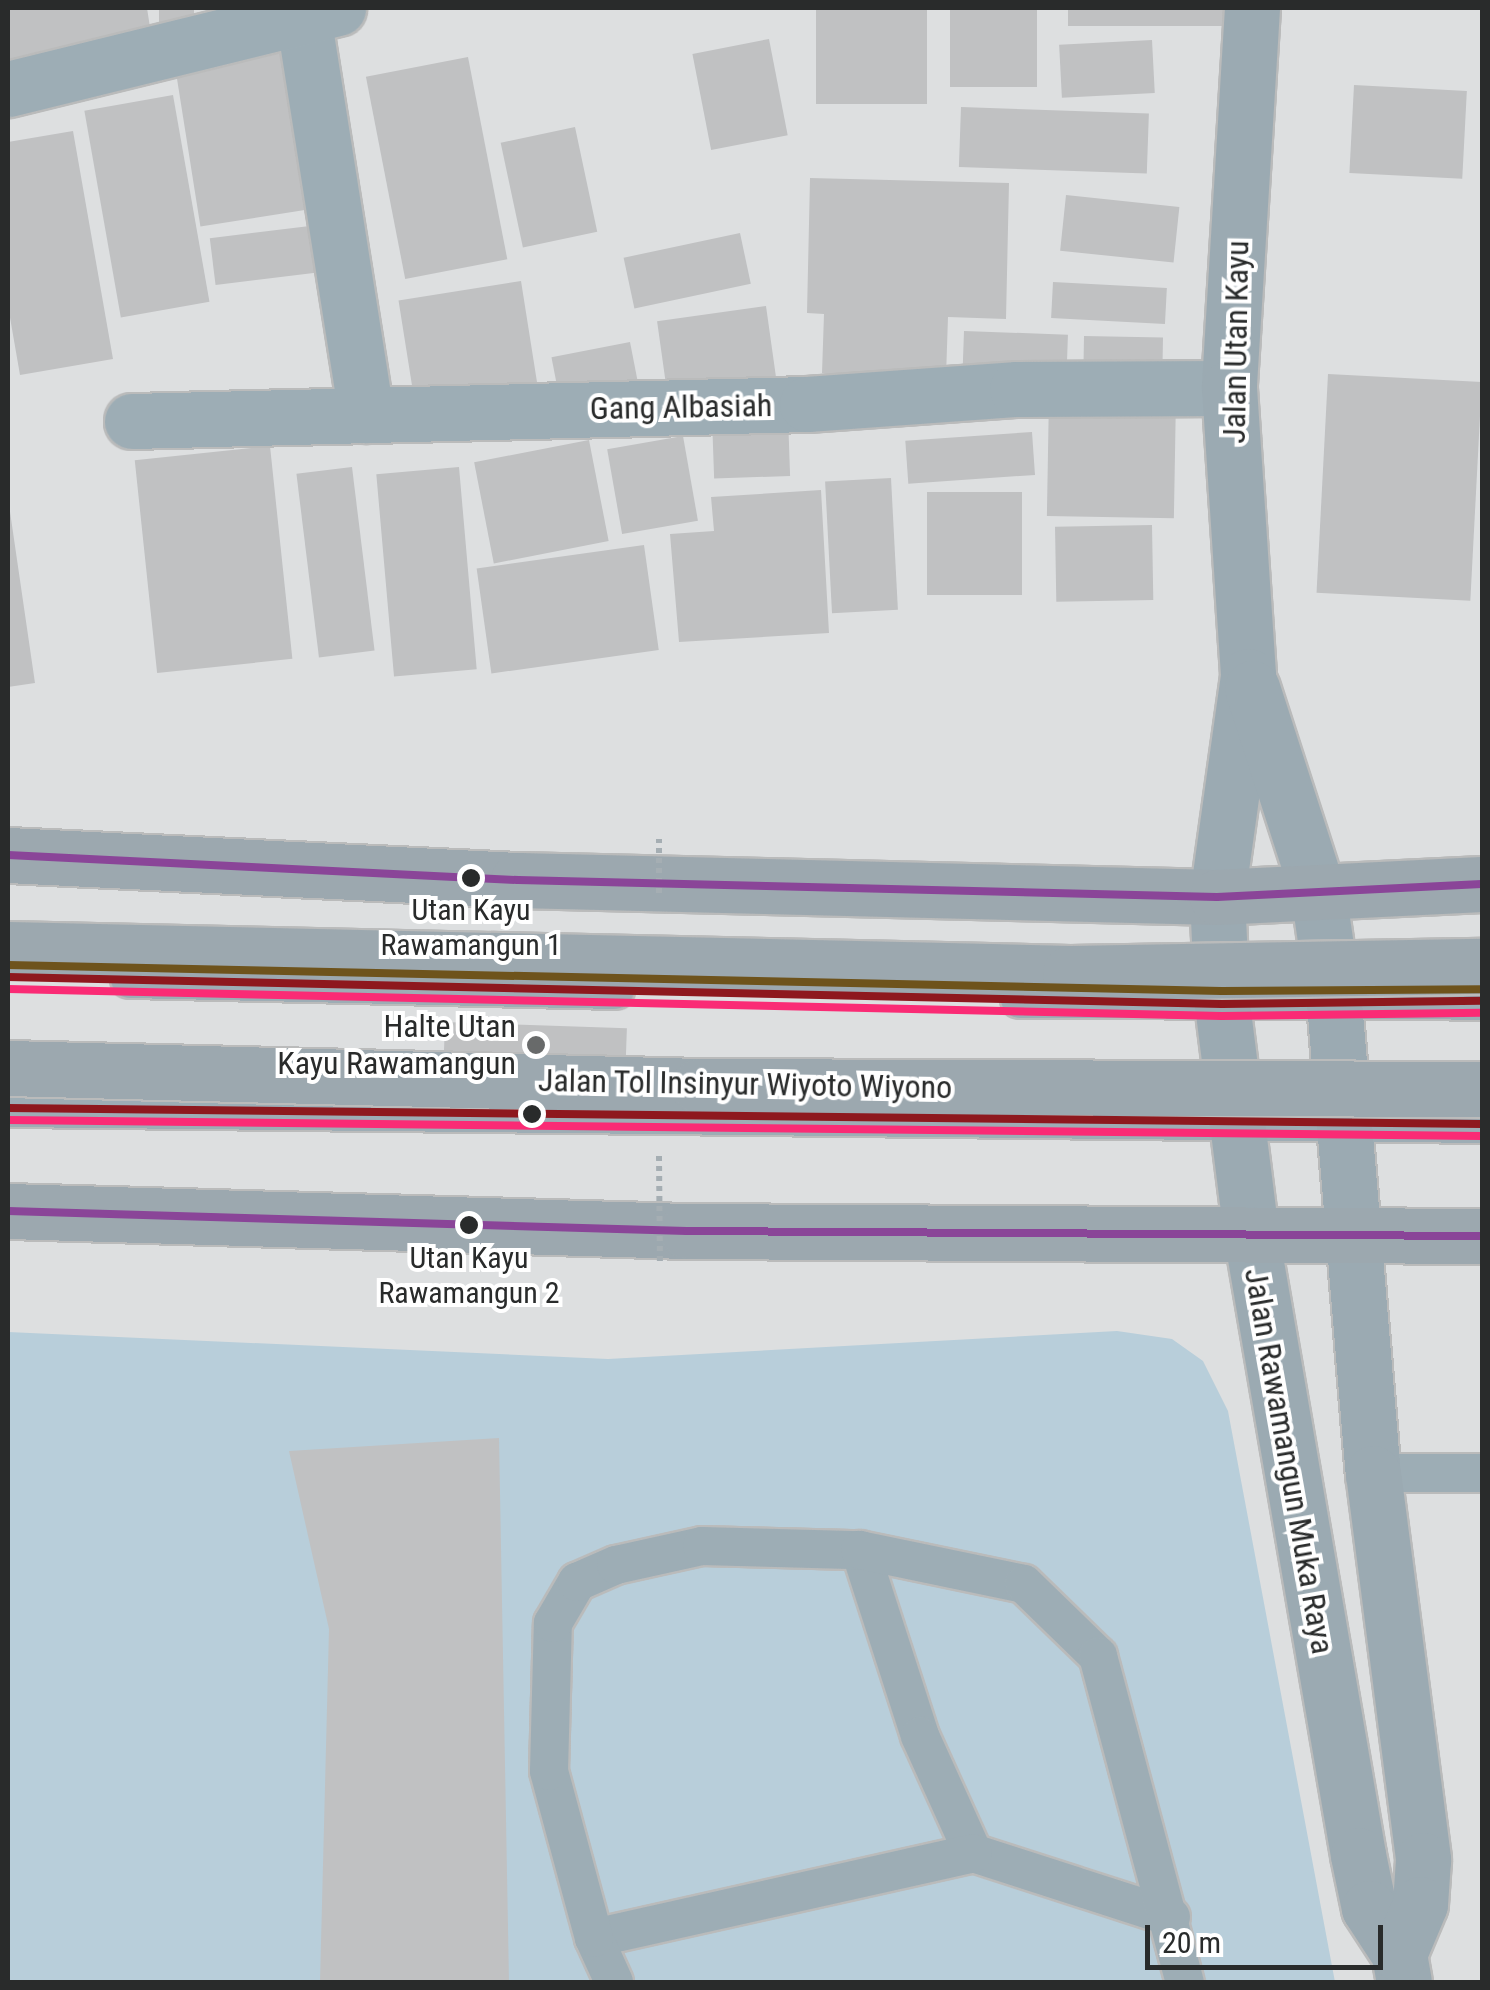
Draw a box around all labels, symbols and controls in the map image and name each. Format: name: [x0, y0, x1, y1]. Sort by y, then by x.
street label: Jalan Utan Kayu: [1215, 240, 1257, 444]
street label: Gang Albasiah: [589, 386, 773, 428]
marker: Utan Kayu Rawamangun 1: [461, 868, 481, 888]
place label: Utan Kayu Rawamangun 1: [380, 892, 562, 962]
place label: Halte Utan Kayu Rawamangun: [277, 1008, 516, 1083]
marker: Halte Utan Kayu Rawamangun: [525, 1034, 547, 1056]
street label: Jalan Tol Insinyur Wiyoto Wiyono: [537, 1061, 953, 1107]
unlabelled marker: [522, 1104, 542, 1124]
marker: Utan Kayu Rawamangun 2: [459, 1215, 479, 1235]
place label: Utan Kayu Rawamangun 2: [378, 1240, 560, 1310]
street label: Jalan Rawamangun Muka Raya: [1236, 1265, 1342, 1657]
scale bar: [1150, 1905, 1388, 1967]
text: 20 m: [1162, 1925, 1221, 1960]

